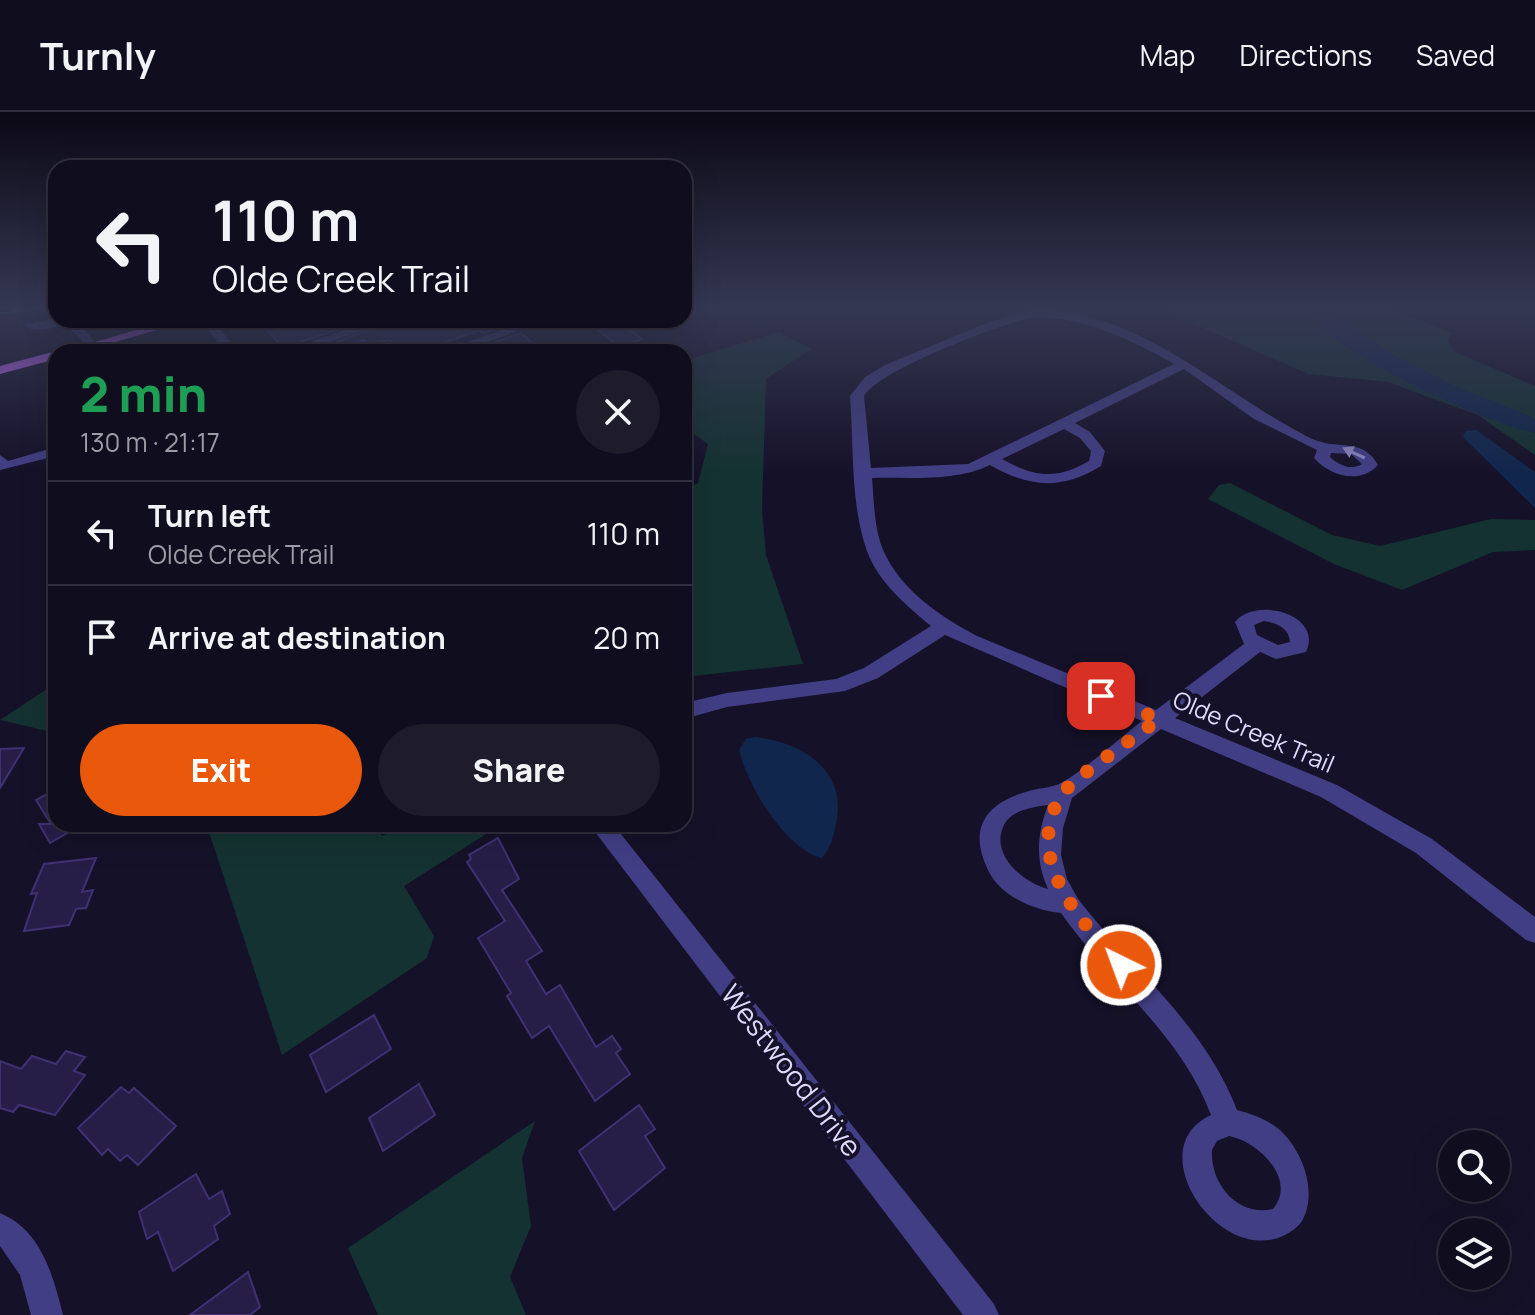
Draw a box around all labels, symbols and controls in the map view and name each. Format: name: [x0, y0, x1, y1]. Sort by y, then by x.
text: Turnly: [40, 29, 156, 81]
text: Map: [1140, 36, 1195, 74]
text: Directions: [1239, 36, 1372, 74]
text: Saved: [1416, 36, 1495, 74]
text: 110 m: [212, 181, 359, 258]
icon: left: [80, 192, 184, 296]
text: Olde Creek Trail: [212, 254, 470, 303]
text: 2 min: [80, 361, 207, 426]
button: close: [576, 370, 660, 454]
text: 130 m · 21:17: [80, 424, 220, 460]
one-way arrow: [1343, 446, 1366, 459]
text: Turn left: [148, 495, 271, 536]
icon: left: [80, 511, 124, 555]
text: 110 m: [587, 513, 660, 554]
text: Olde Creek Trail: [148, 536, 335, 572]
icon: arrive: [80, 615, 124, 659]
text: Arrive at destination: [148, 617, 446, 658]
text: 20 m: [593, 617, 660, 658]
pin: [1067, 662, 1135, 730]
icon: arrive: [1079, 674, 1123, 718]
street label: Olde Creek Trail: [1168, 682, 1340, 780]
button: Exit: [80, 724, 362, 816]
button: Share: [378, 724, 660, 816]
position arrow: [1079, 923, 1163, 1007]
street label: Westwood Drive: [713, 976, 871, 1164]
map controls: [1438, 1130, 1510, 1290]
button: search: [1438, 1130, 1510, 1202]
button: layers: [1438, 1218, 1510, 1290]

